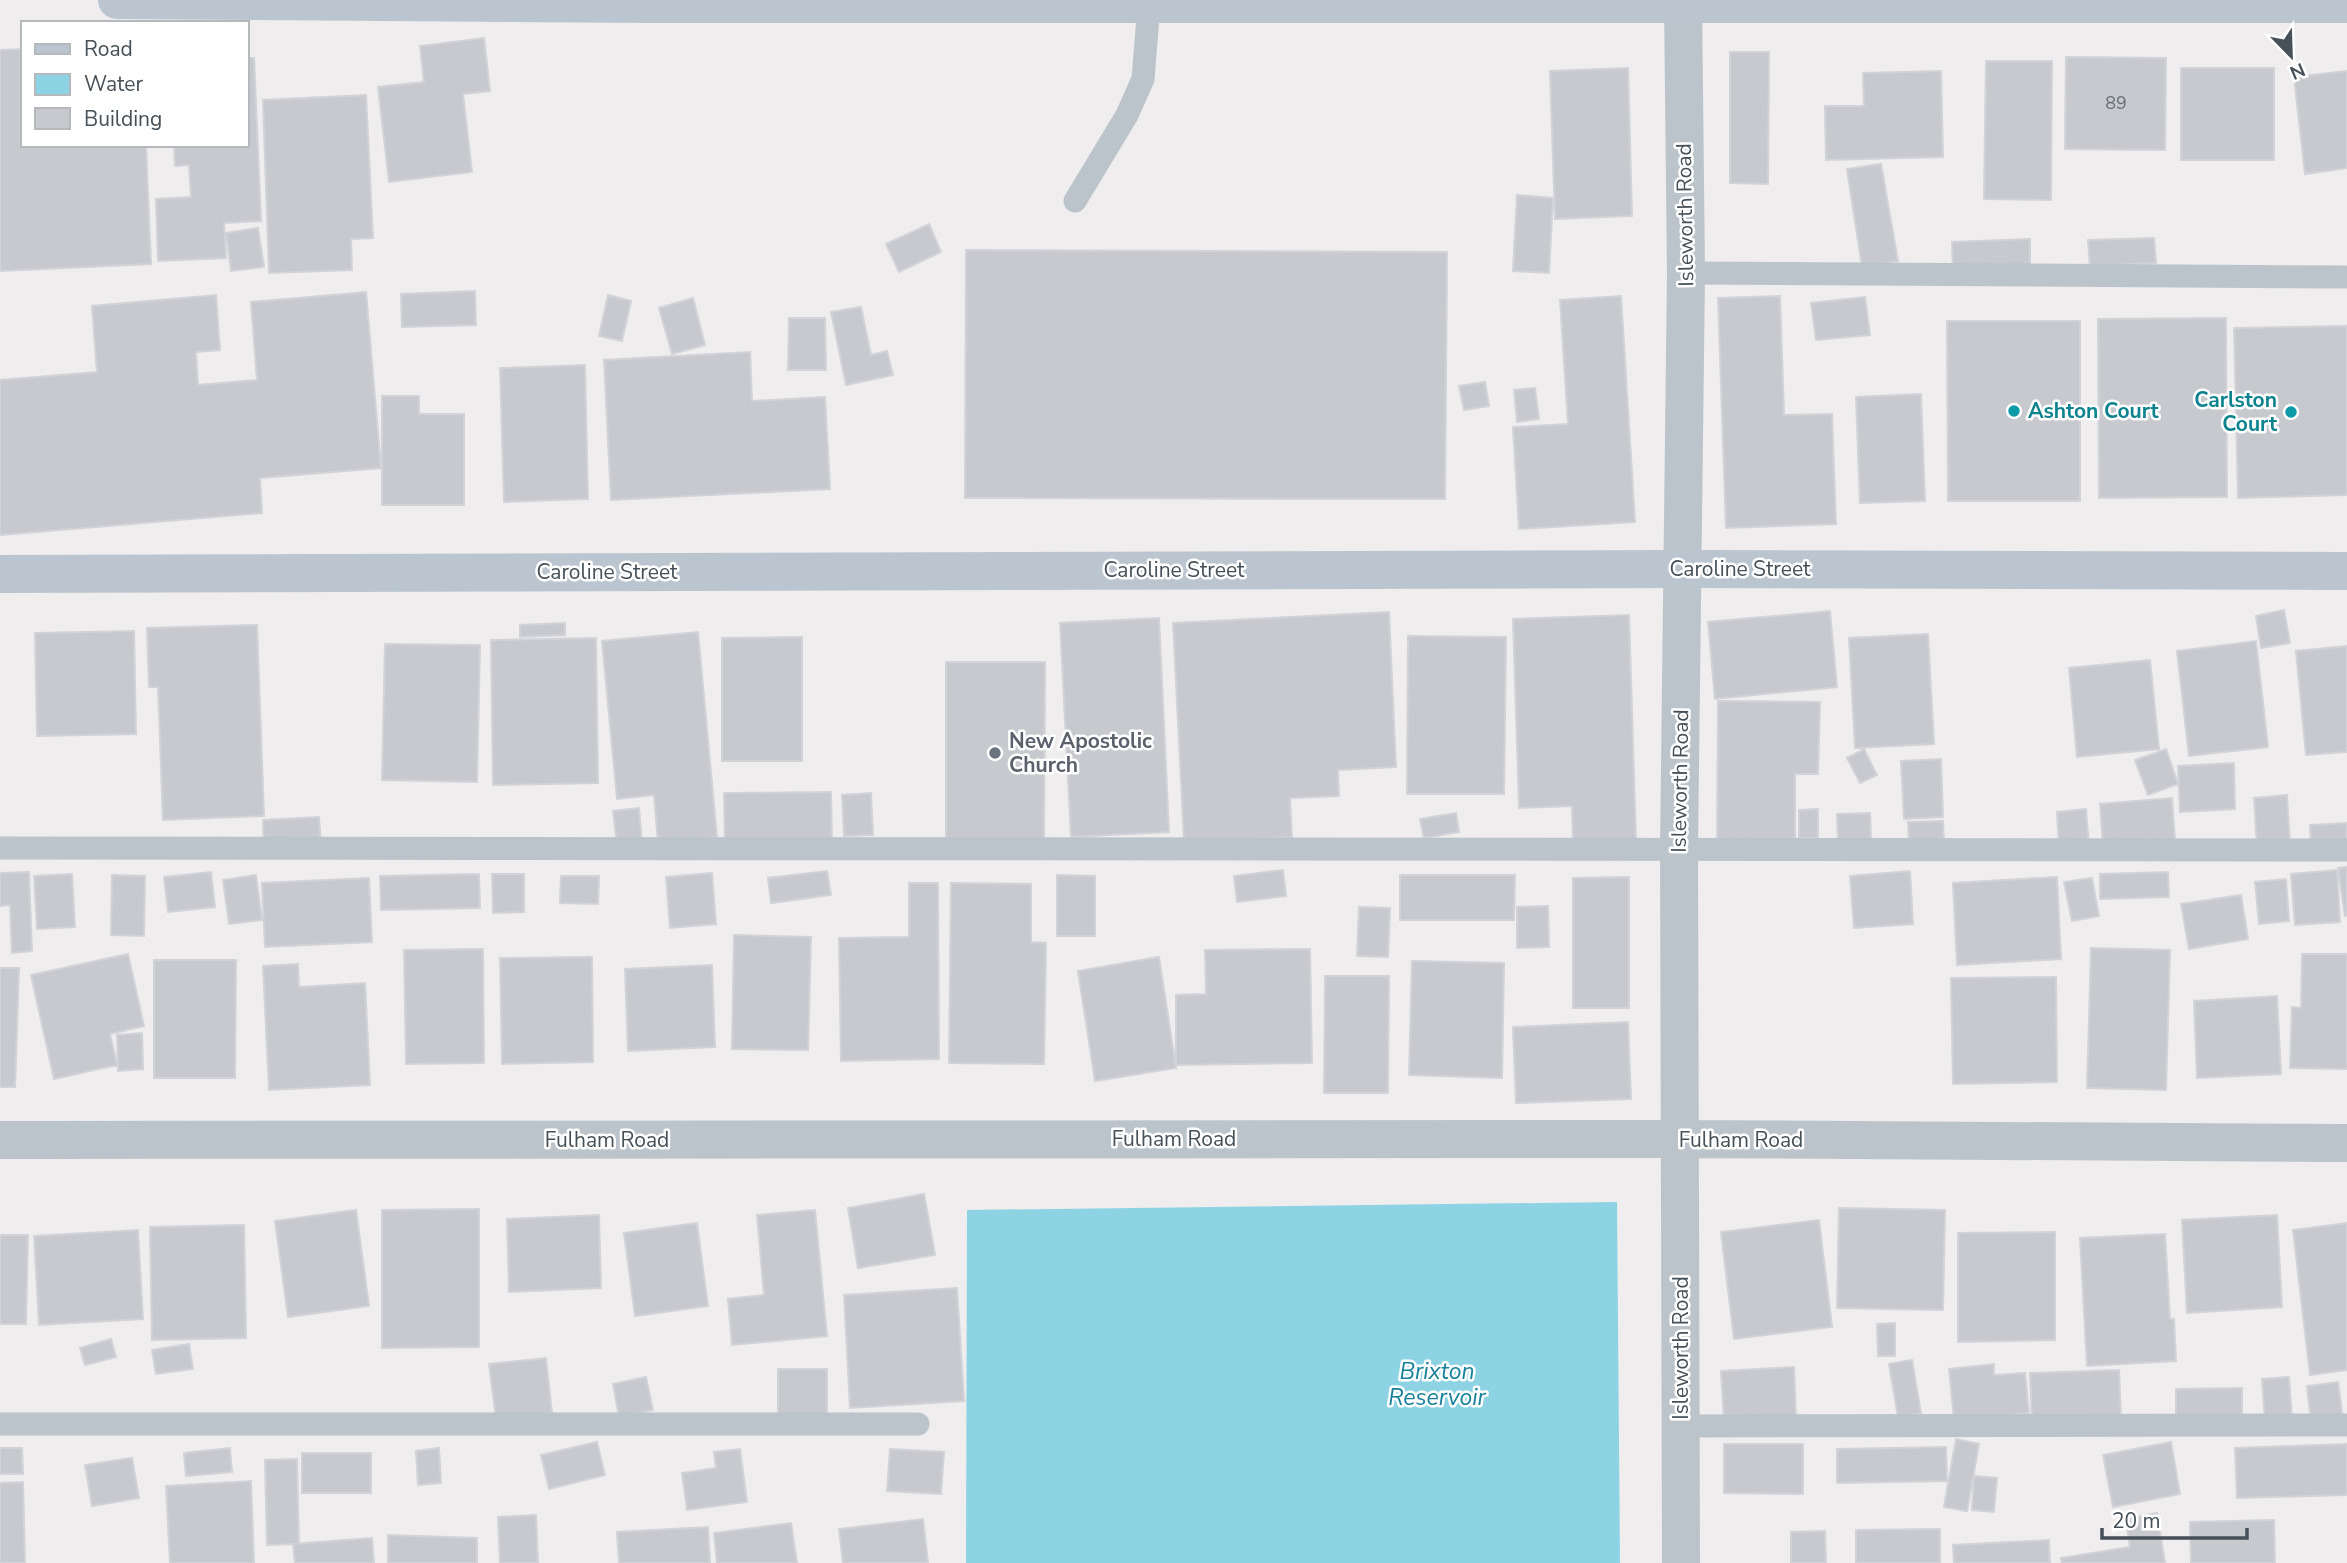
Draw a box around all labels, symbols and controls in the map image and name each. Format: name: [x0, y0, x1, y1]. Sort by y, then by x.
legend: [21, 21, 248, 147]
north arrow: [2256, 21, 2326, 91]
text: Road: [84, 35, 133, 63]
text: N: [2286, 56, 2309, 85]
text: Water: [84, 70, 143, 98]
house number: 89: [2105, 91, 2127, 115]
text: Building: [84, 105, 162, 133]
street label: Isleworth Road: [1670, 143, 1700, 287]
place label: Carlston Court: [2194, 386, 2278, 438]
place label: Ashton Court: [2028, 397, 2160, 425]
marker: Ashton Court: [2006, 403, 2022, 419]
marker: Carlston Court: [2283, 404, 2299, 420]
street label: Caroline Street: [1670, 555, 1811, 583]
street label: Caroline Street: [1104, 556, 1245, 584]
street label: Caroline Street: [537, 558, 678, 586]
street label: Isleworth Road: [1665, 709, 1695, 853]
place label: New Apostolic Church: [1009, 727, 1152, 779]
marker: New Apostolic Church: [987, 745, 1003, 761]
street label: Fulham Road: [1112, 1125, 1236, 1153]
street label: Fulham Road: [545, 1126, 669, 1154]
street label: Fulham Road: [1679, 1126, 1803, 1154]
street label: Isleworth Road: [1667, 1276, 1695, 1420]
water label: Brixton Reservoir: [1388, 1356, 1487, 1413]
scale bar: [2102, 1496, 2247, 1540]
text: 20 m: [2112, 1507, 2161, 1535]

